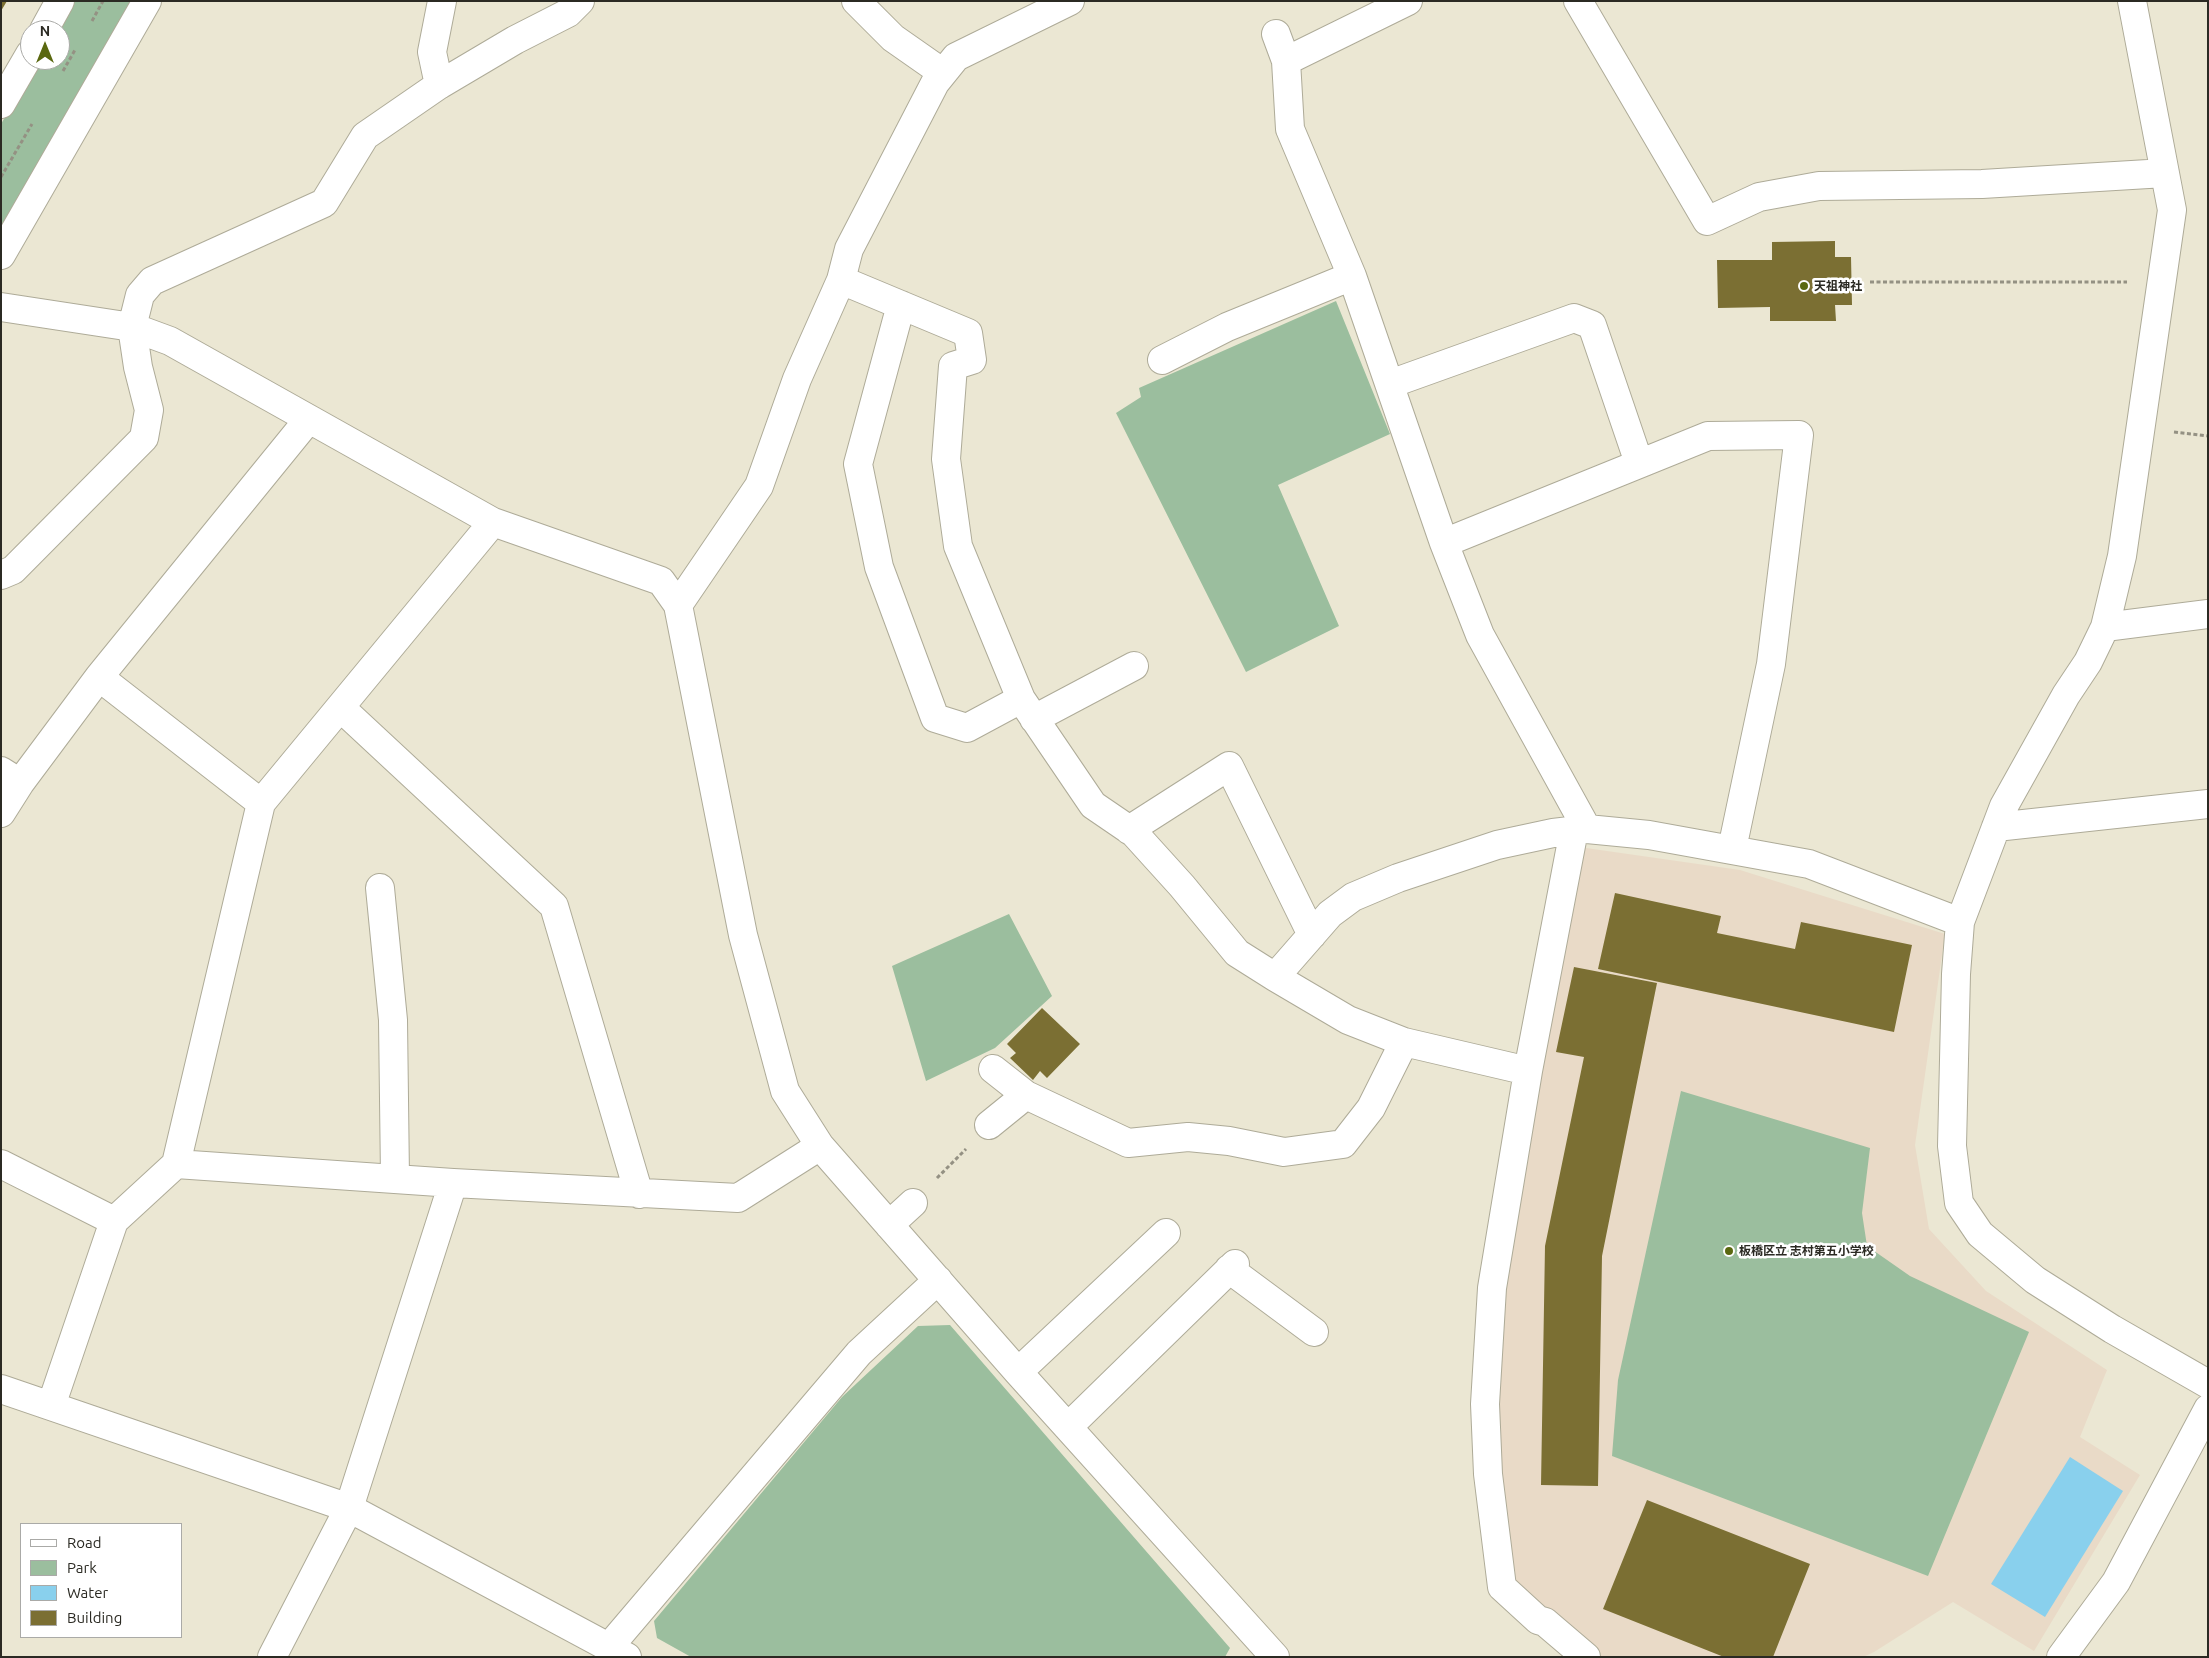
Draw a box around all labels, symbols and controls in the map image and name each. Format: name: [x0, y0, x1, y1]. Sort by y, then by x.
north arrow: [20, 20, 70, 70]
text: N: [40, 23, 50, 39]
place label: 天祖神社: [1814, 279, 1862, 293]
marker: 天祖神社: [1798, 280, 1810, 292]
place label: 板橋区立 志村第五小学校: [1739, 1244, 1874, 1258]
marker: 板橋区立 志村第五小学校: [1723, 1245, 1735, 1257]
legend: [20, 1523, 182, 1638]
text: Road: [67, 1534, 102, 1551]
text: Park: [67, 1559, 97, 1576]
text: Water: [67, 1584, 108, 1601]
text: Building: [67, 1609, 122, 1626]

